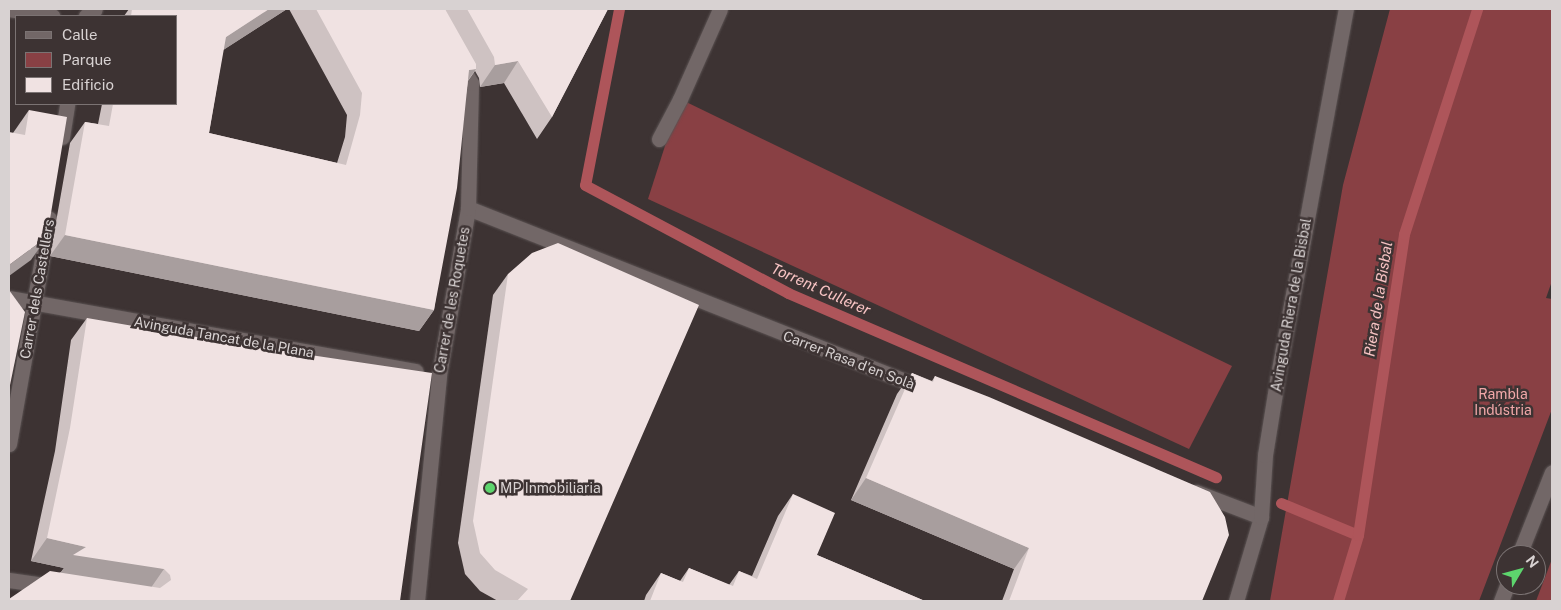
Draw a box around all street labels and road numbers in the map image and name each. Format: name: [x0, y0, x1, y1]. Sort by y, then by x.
street label: Avinguda Riera de la Bisbal: [1267, 217, 1315, 393]
street label: Carrer dels Castellers: [16, 218, 58, 360]
street label: Carrer de les Roquetes: [431, 226, 473, 374]
street label: Avinguda Tancat de la Plana: [133, 313, 315, 361]
street label: Carrer Rasa d'en Solà: [781, 327, 917, 393]

